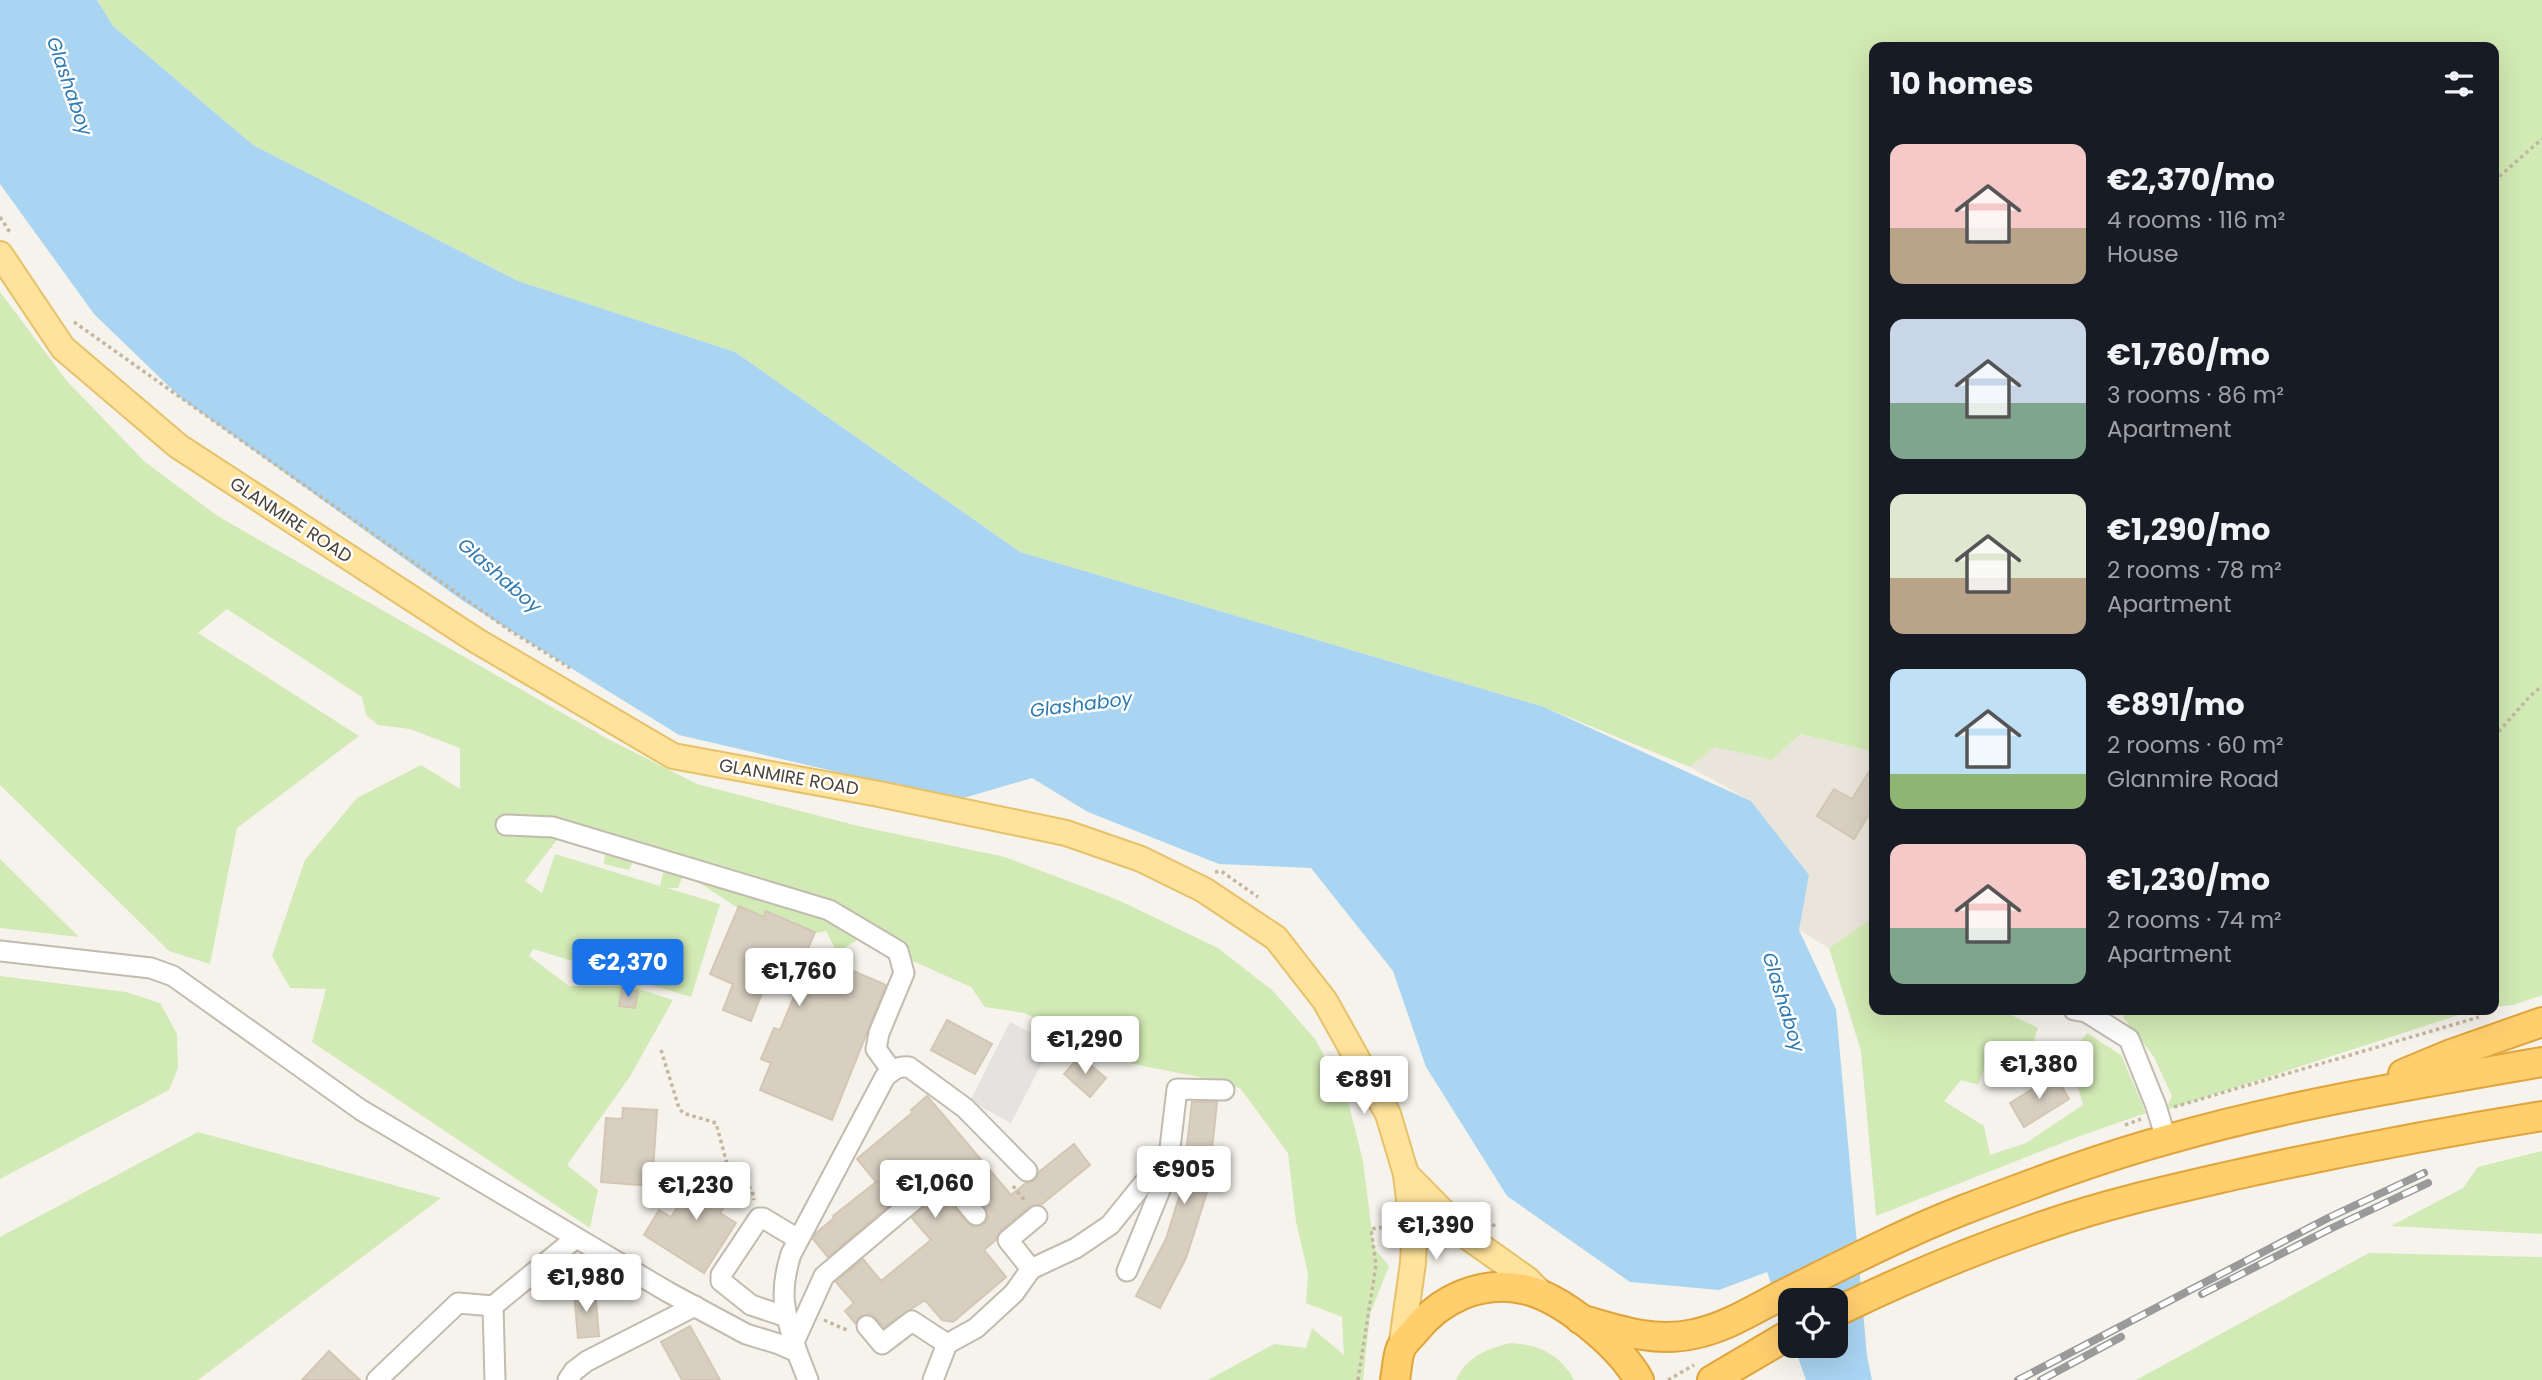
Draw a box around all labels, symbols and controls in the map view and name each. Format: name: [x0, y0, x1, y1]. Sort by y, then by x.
water label: Glashaboy: [40, 33, 99, 140]
text: 10 homes: [1890, 62, 2034, 105]
icon: filters: [2440, 65, 2478, 103]
text: €2,370/mo: [2107, 158, 2275, 201]
icon: home: [1946, 172, 2030, 256]
text: 4 rooms · 116 m²: [2107, 204, 2285, 236]
text: House: [2107, 238, 2179, 270]
text: €1,760/mo: [2107, 333, 2270, 376]
icon: home: [1946, 347, 2030, 431]
text: 3 rooms · 86 m²: [2107, 379, 2284, 411]
text: Apartment: [2107, 413, 2232, 445]
street label: GLANMIRE ROAD: [225, 471, 357, 569]
text: €1,290/mo: [2107, 508, 2270, 551]
icon: home: [1946, 522, 2030, 606]
water label: Glashaboy: [452, 531, 548, 620]
text: 2 rooms · 78 m²: [2107, 554, 2282, 586]
text: Apartment: [2107, 588, 2232, 620]
text: €891/mo: [2107, 683, 2245, 726]
water label: Glashaboy: [1028, 685, 1135, 724]
icon: home: [1946, 697, 2030, 781]
text: 2 rooms · 60 m²: [2107, 729, 2284, 761]
street label: GLANMIRE ROAD: [717, 752, 861, 801]
text: Glanmire Road: [2107, 763, 2279, 795]
text: €1,230/mo: [2107, 858, 2270, 901]
icon: home: [1946, 872, 2030, 956]
text: 2 rooms · 74 m²: [2107, 904, 2282, 936]
text: Apartment: [2107, 938, 2232, 970]
pin: €2,370: [571, 940, 685, 999]
text: €2,370: [588, 946, 668, 978]
pin: €1,760: [742, 948, 856, 1008]
water label: Glashaboy: [1756, 949, 1812, 1057]
text: €1,760: [761, 955, 837, 987]
pin: €1,290: [1028, 1016, 1142, 1076]
text: €1,290: [1047, 1023, 1123, 1055]
pin: €1,380: [1982, 1042, 2096, 1101]
text: €1,380: [2000, 1048, 2078, 1080]
pin: €891: [1323, 1056, 1405, 1116]
text: €891: [1336, 1063, 1392, 1095]
pin: €905: [1143, 1146, 1225, 1206]
text: €905: [1153, 1153, 1215, 1185]
pin: €1,060: [878, 1160, 992, 1220]
pin: €1,230: [639, 1162, 753, 1222]
text: €1,060: [896, 1167, 974, 1199]
text: €1,230: [658, 1169, 734, 1201]
pin: €1,390: [1379, 1202, 1493, 1262]
text: €1,390: [1398, 1209, 1474, 1241]
pin: €1,980: [529, 1254, 643, 1314]
text: €1,980: [547, 1261, 625, 1293]
map controls: [1778, 1288, 1848, 1358]
button: locate: [1778, 1288, 1848, 1358]

